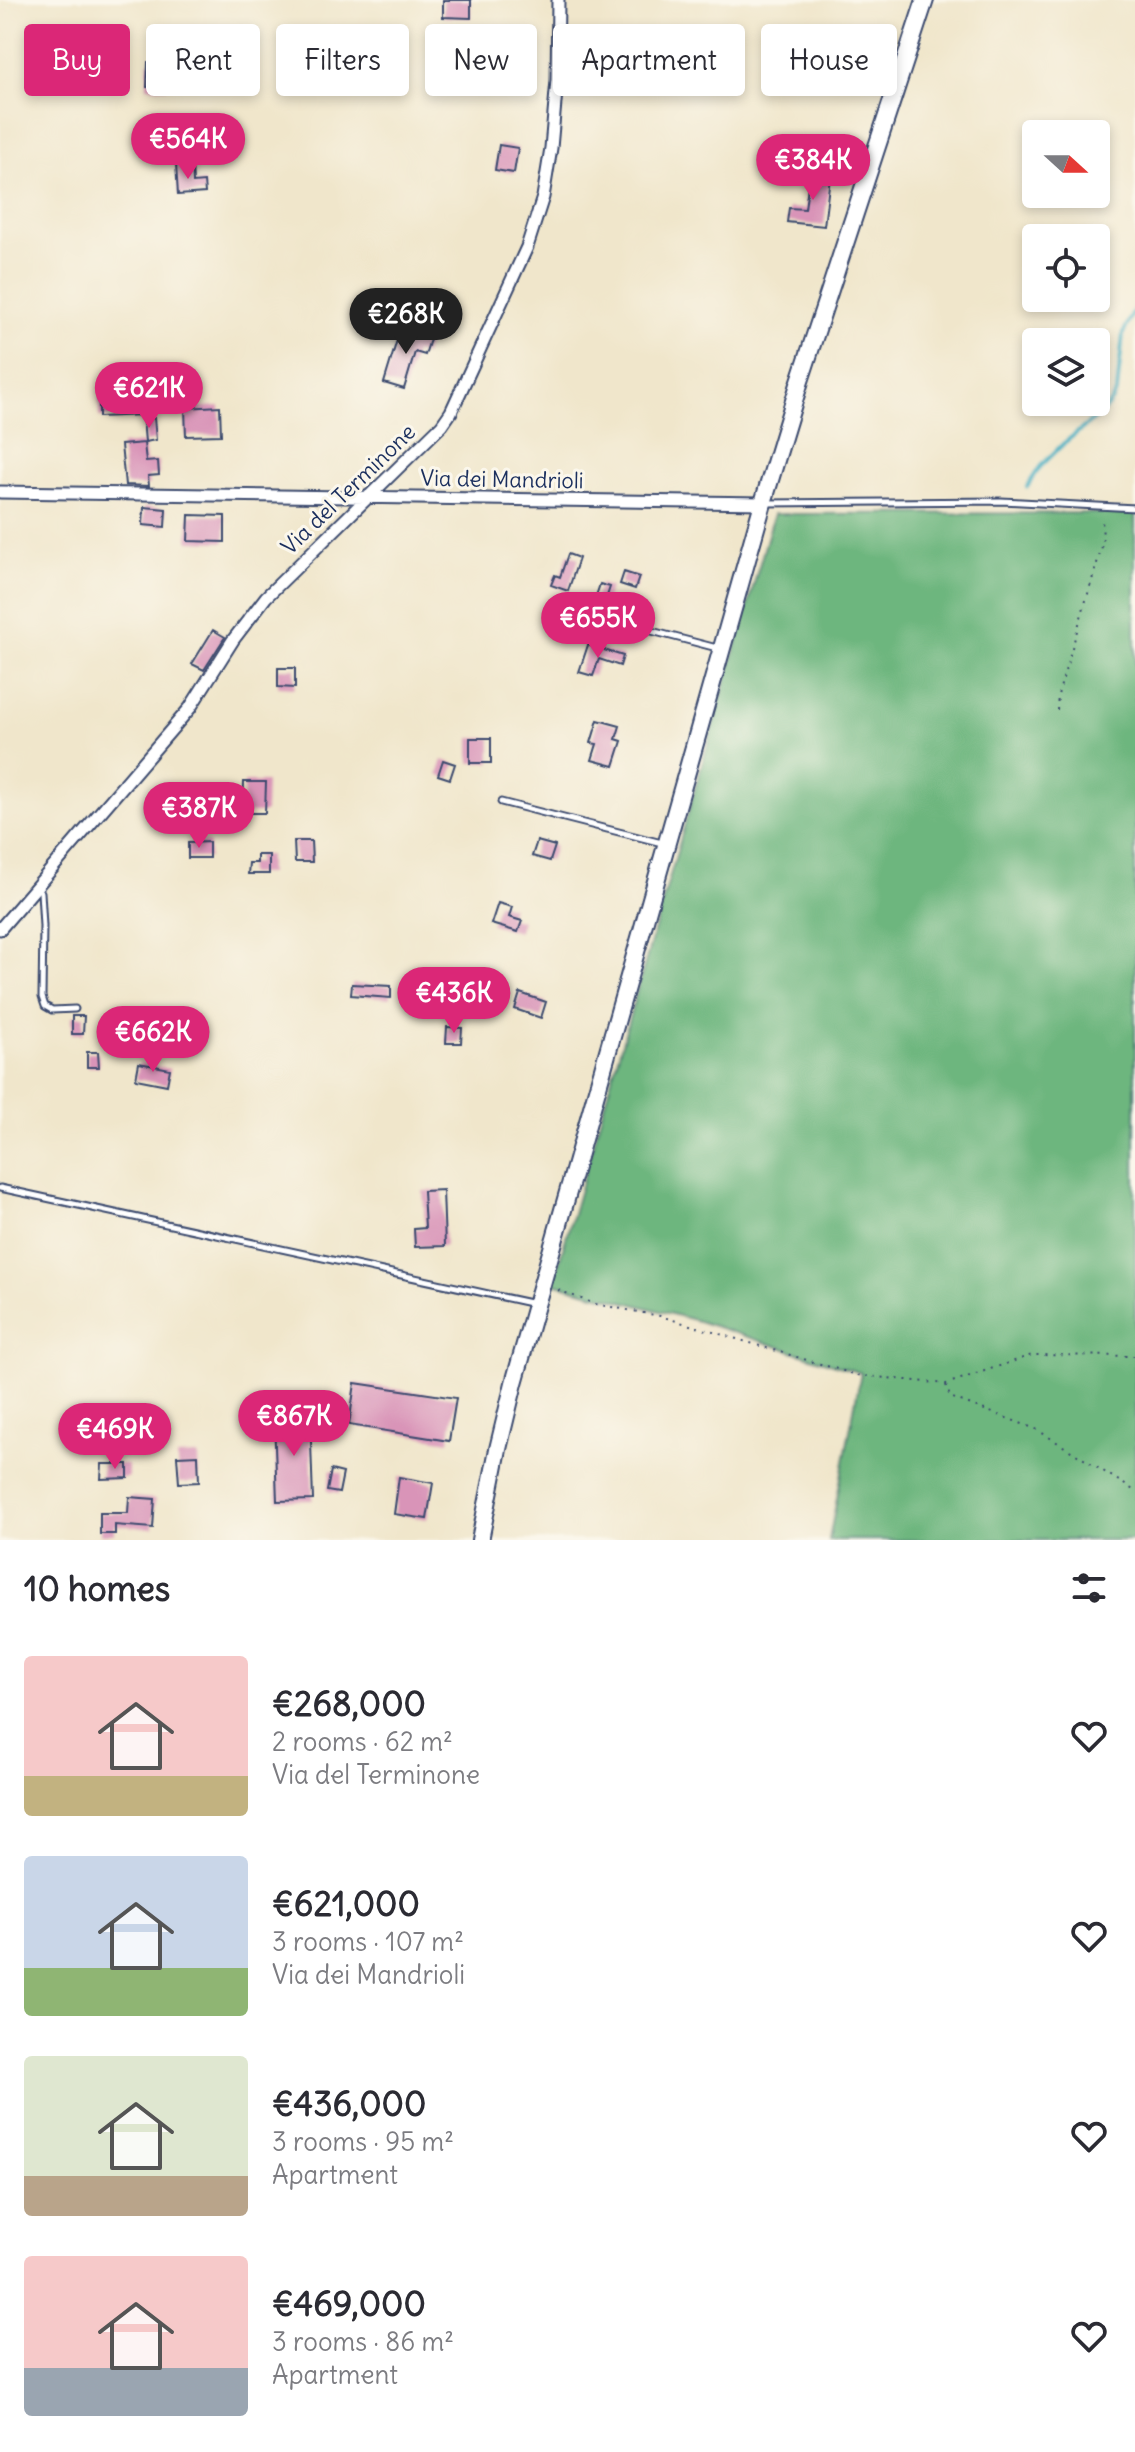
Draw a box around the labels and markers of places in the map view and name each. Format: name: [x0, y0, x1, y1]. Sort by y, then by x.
pin: €564K: [132, 113, 244, 181]
pin: €384K: [757, 134, 869, 202]
pin: €268K: [350, 288, 462, 356]
pin: €621K: [93, 362, 205, 430]
pin: €655K: [542, 592, 654, 660]
pin: €387K: [143, 782, 255, 850]
pin: €436K: [398, 967, 510, 1035]
pin: €662K: [97, 1006, 209, 1074]
pin: €867K: [238, 1390, 350, 1458]
pin: €469K: [59, 1403, 171, 1471]

